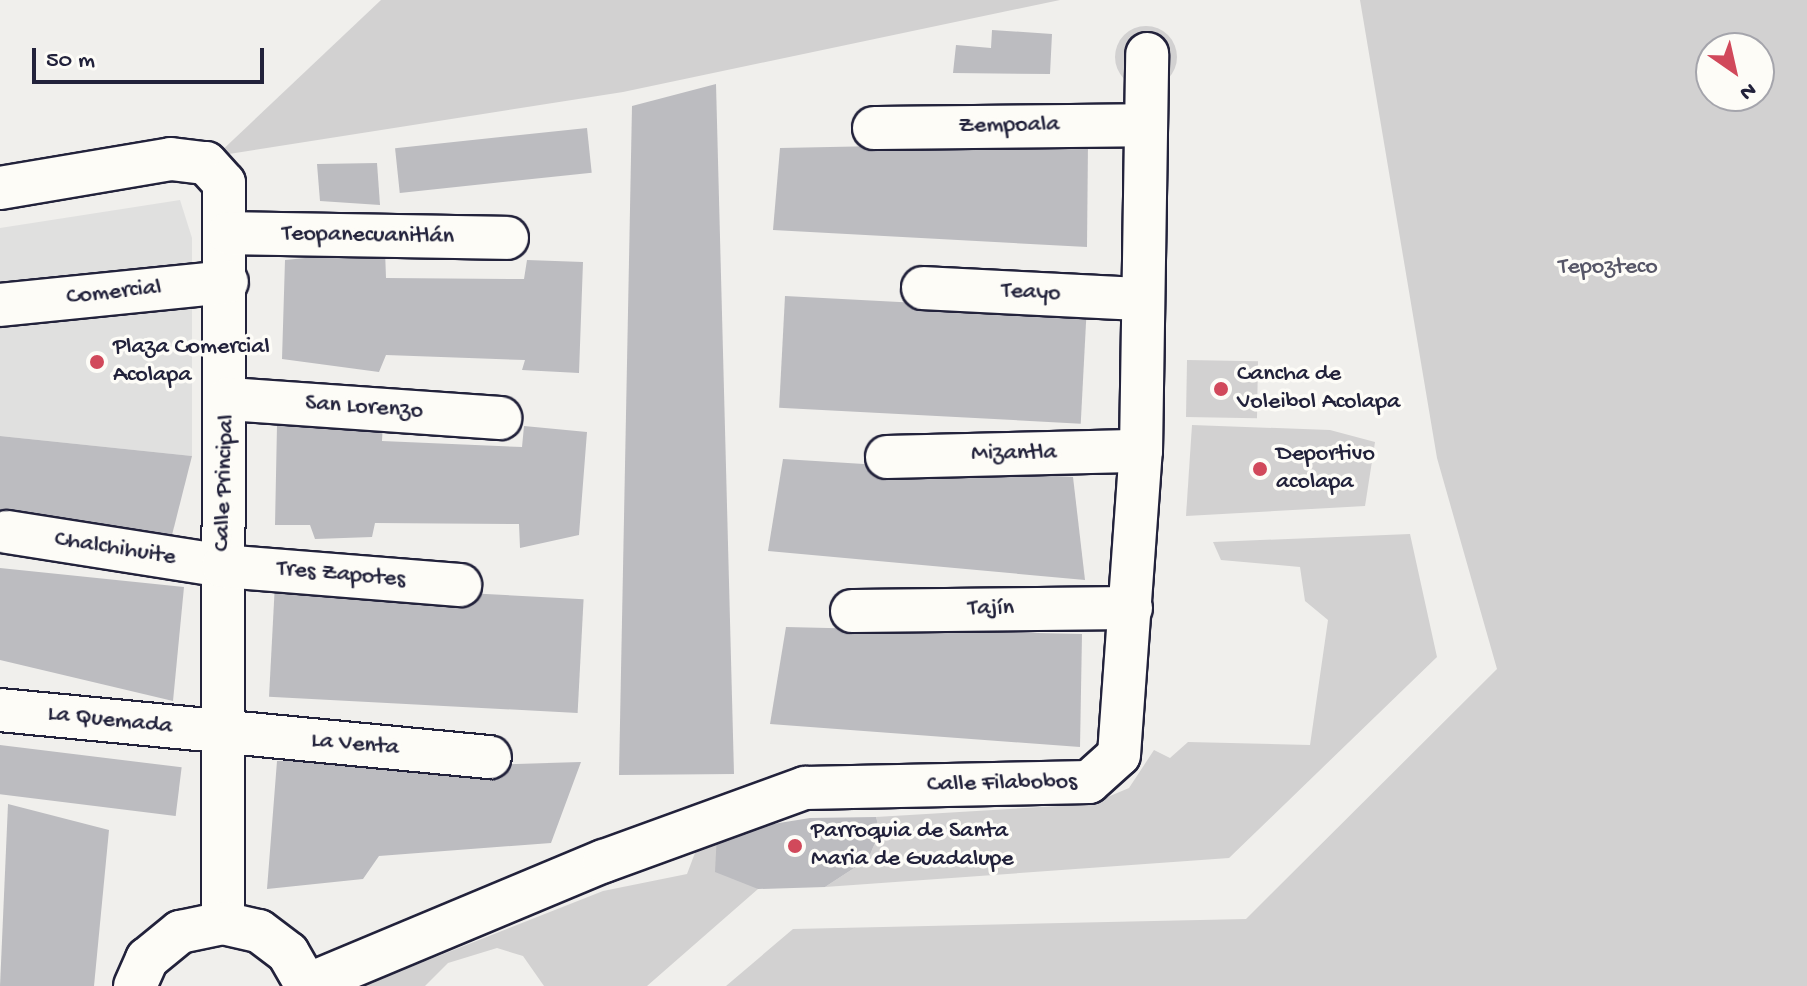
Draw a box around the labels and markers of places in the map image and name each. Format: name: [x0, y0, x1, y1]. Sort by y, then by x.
place label: Plaza Comercial Acolapa: [113, 334, 270, 390]
marker: Plaza Comercial Acolapa: [88, 353, 106, 371]
place label: Cancha de Voleibol Acolapa: [1237, 361, 1400, 417]
marker: Cancha de Voleibol Acolapa: [1212, 380, 1230, 398]
place label: Deportivo acolapa: [1276, 441, 1375, 497]
marker: Deportivo acolapa: [1251, 460, 1269, 478]
place label: Parroquia de Santa Maria de Guadalupe: [811, 818, 1014, 874]
marker: Parroquia de Santa Maria de Guadalupe: [786, 837, 804, 855]

